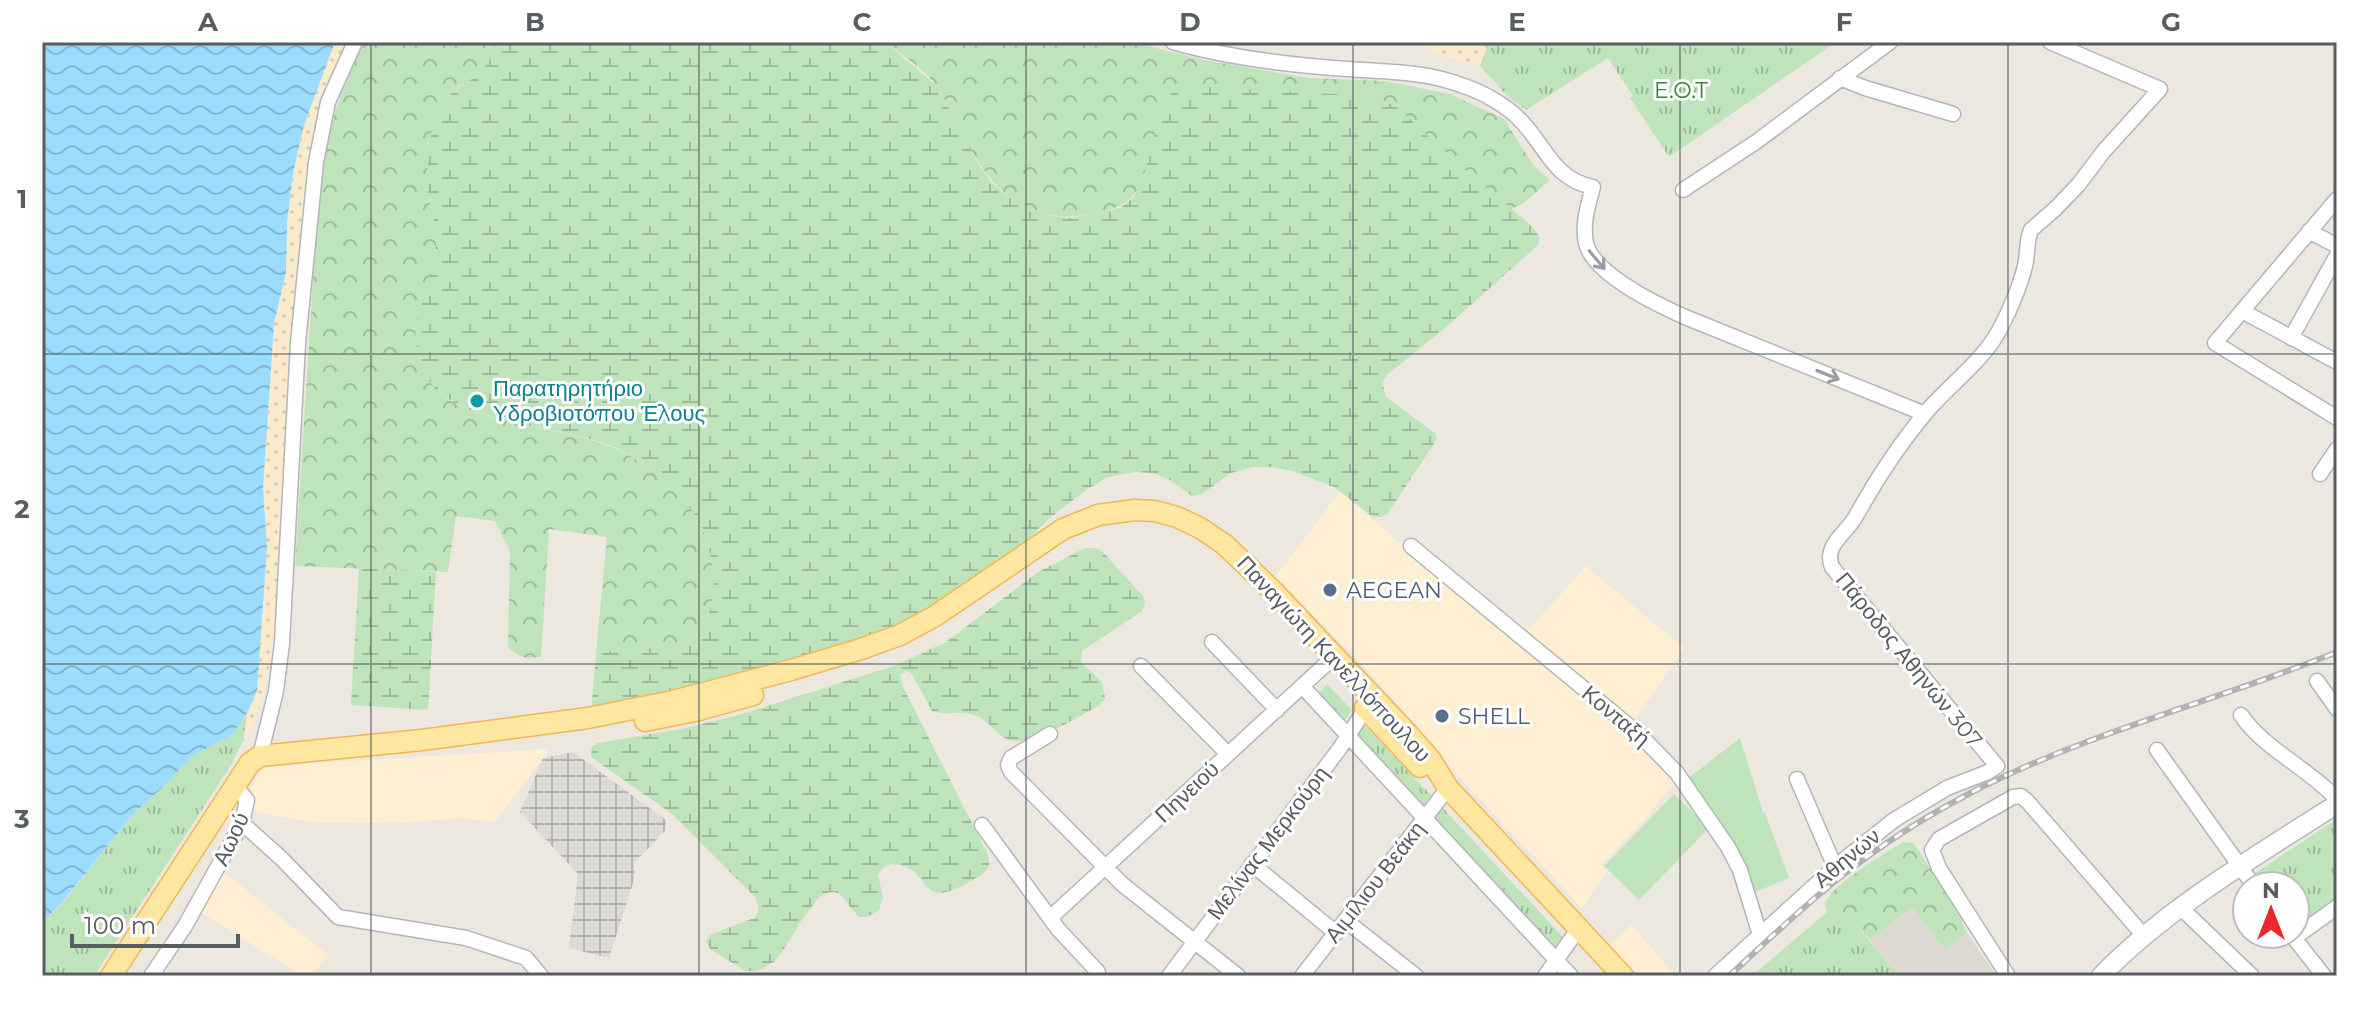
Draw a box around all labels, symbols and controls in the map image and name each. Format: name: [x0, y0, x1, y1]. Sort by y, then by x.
text: A: [197, 6, 219, 38]
text: B: [525, 6, 545, 38]
text: C: [853, 6, 872, 38]
text: D: [1179, 6, 1201, 38]
text: E: [1508, 6, 1526, 38]
text: F: [1836, 6, 1852, 38]
text: G: [2161, 6, 2181, 38]
park label: E.O.T: [1654, 77, 1708, 104]
text: 1: [17, 183, 27, 215]
one-way arrow: [1588, 249, 1606, 270]
one-way arrow: [1815, 369, 1840, 383]
place label: Παρατηρητήριο Υδροβιοτόπου Έλους: [493, 375, 705, 427]
marker: Παρατηρητήριο Υδροβιοτόπου Έλους: [468, 392, 486, 410]
text: 2: [14, 493, 30, 525]
street label: Παναγιώτη Κανελλόπουλου: [1231, 550, 1437, 768]
street label: Πάροδος Αθηνών 307: [1830, 567, 1988, 753]
place label: AEGEAN: [1346, 577, 1442, 604]
marker: AEGEAN: [1321, 581, 1339, 599]
street label: Κονταξή: [1576, 680, 1656, 752]
place label: SHELL: [1458, 703, 1530, 730]
marker: SHELL: [1433, 707, 1451, 725]
street label: Πηνειού: [1149, 755, 1225, 829]
street label: Μελίνας Μερκούρη: [1201, 761, 1335, 925]
text: 3: [13, 803, 30, 835]
street label: Αωού: [207, 808, 255, 870]
street label: Αιμίλιου Βεάκη: [1319, 816, 1431, 948]
street label: Αθηνών: [1808, 822, 1886, 894]
north arrow: [2231, 870, 2311, 950]
text: N: [2262, 877, 2280, 904]
scale bar: [72, 898, 238, 948]
text: 100 m: [84, 911, 156, 940]

